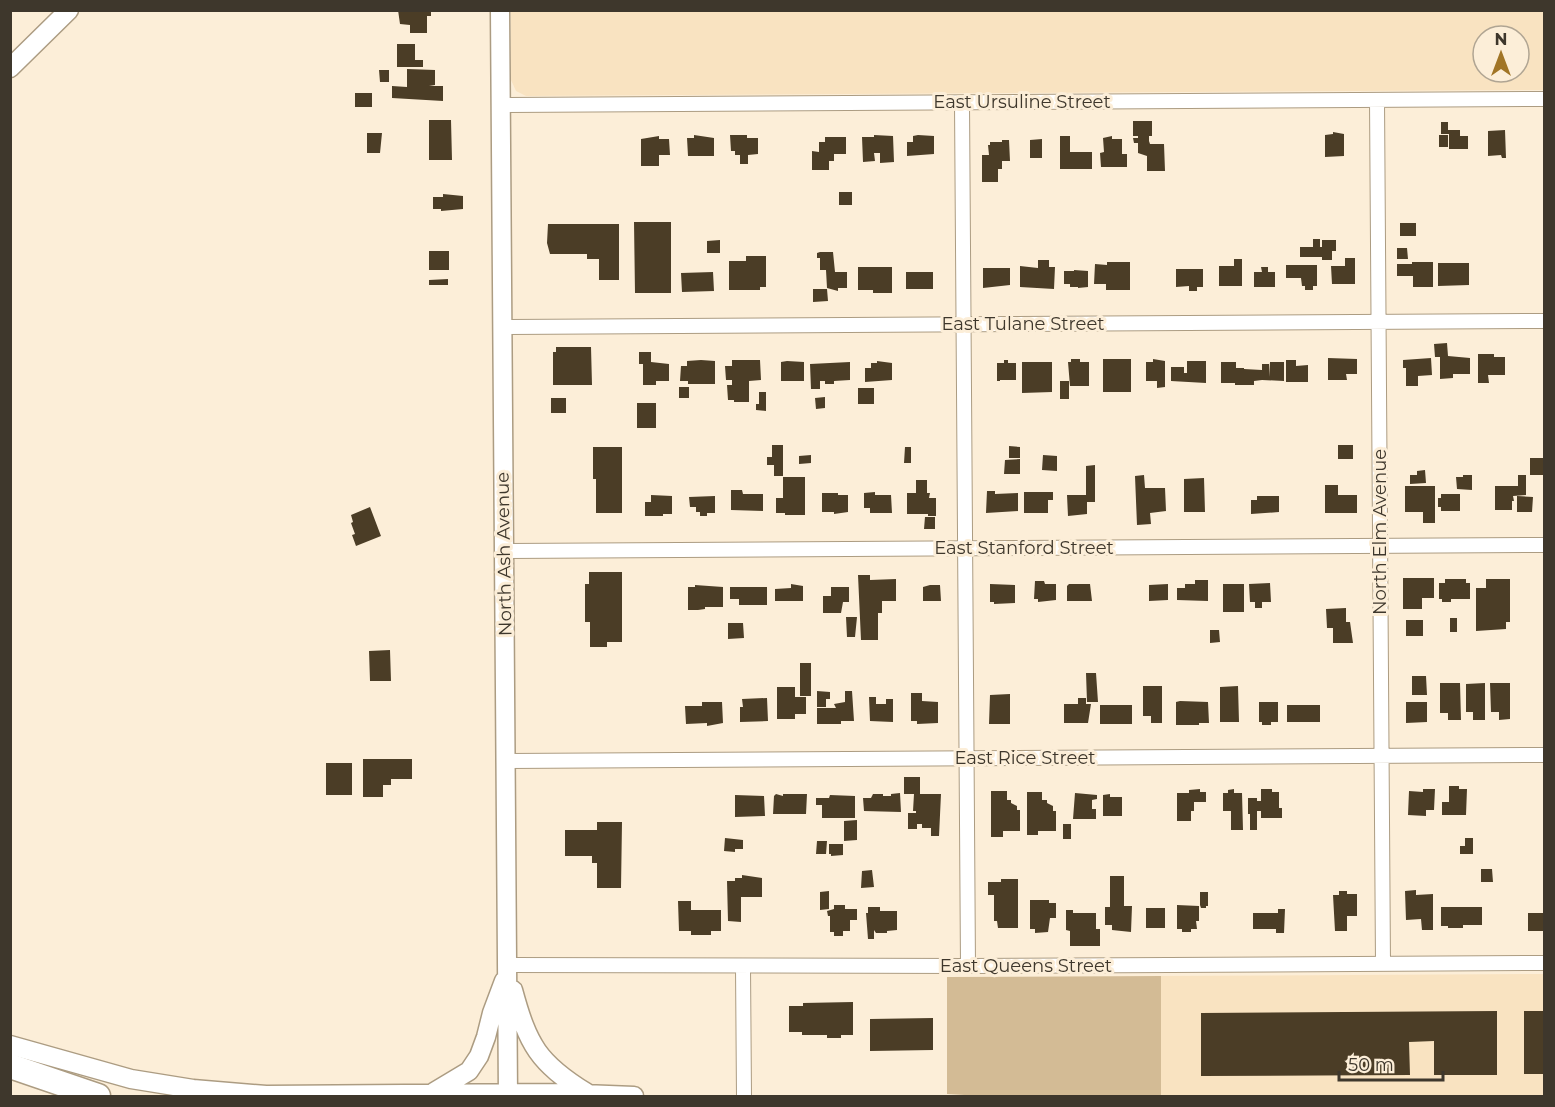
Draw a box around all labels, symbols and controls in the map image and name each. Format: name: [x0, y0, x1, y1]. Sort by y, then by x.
north arrow: [1471, 24, 1531, 84]
text: N: [1495, 30, 1507, 49]
street label: East Ursuline Street: [933, 91, 1111, 113]
street label: East Tulane Street: [941, 313, 1105, 335]
street label: North Elm Avenue: [1369, 449, 1391, 615]
street label: North Ash Avenue: [492, 472, 516, 636]
street label: East Stanford Street: [934, 537, 1114, 559]
street label: East Rice Street: [954, 747, 1096, 769]
street label: East Queens Street: [940, 955, 1112, 977]
scale bar: [1339, 1044, 1442, 1082]
text: 50 m: [1348, 1054, 1394, 1076]

